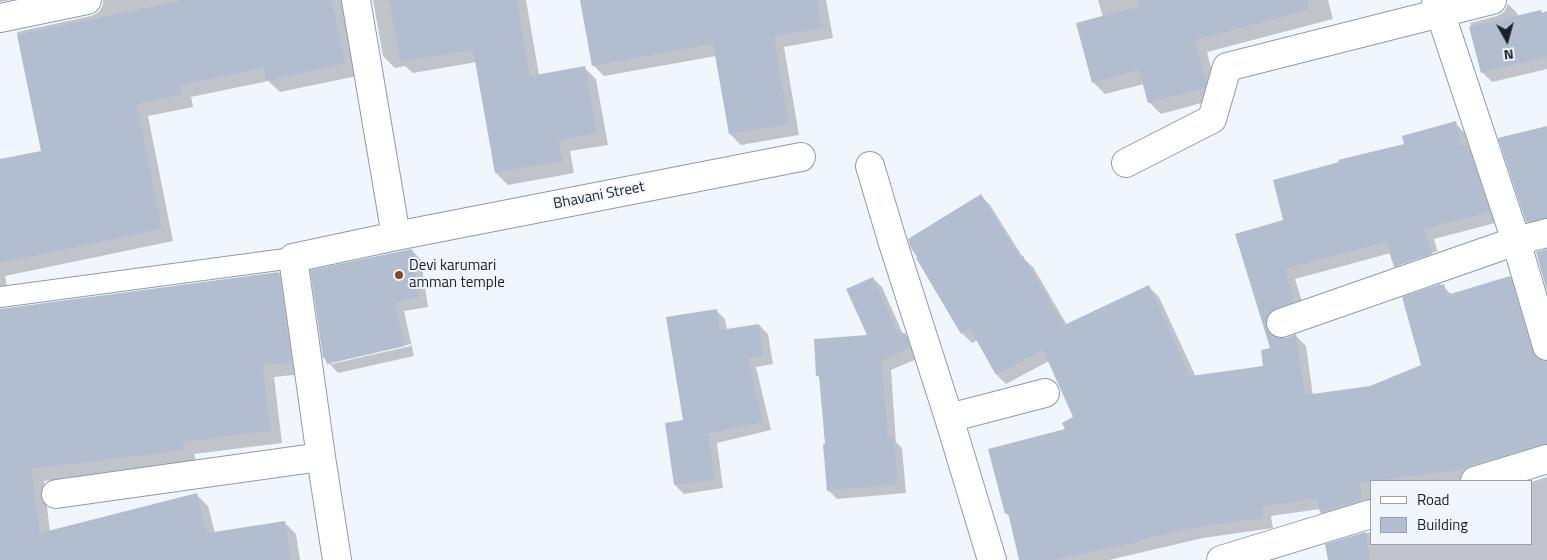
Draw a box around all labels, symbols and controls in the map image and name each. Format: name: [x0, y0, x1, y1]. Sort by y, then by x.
north arrow: [1482, 15, 1532, 65]
text: N: [1503, 44, 1515, 66]
street label: Bhavani Street: [552, 178, 646, 214]
place label: Devi karumari amman temple: [409, 257, 505, 292]
marker: Devi karumari amman temple: [393, 269, 405, 281]
legend: [1370, 480, 1532, 545]
text: Road: [1417, 488, 1449, 511]
text: Building: [1417, 513, 1468, 536]

